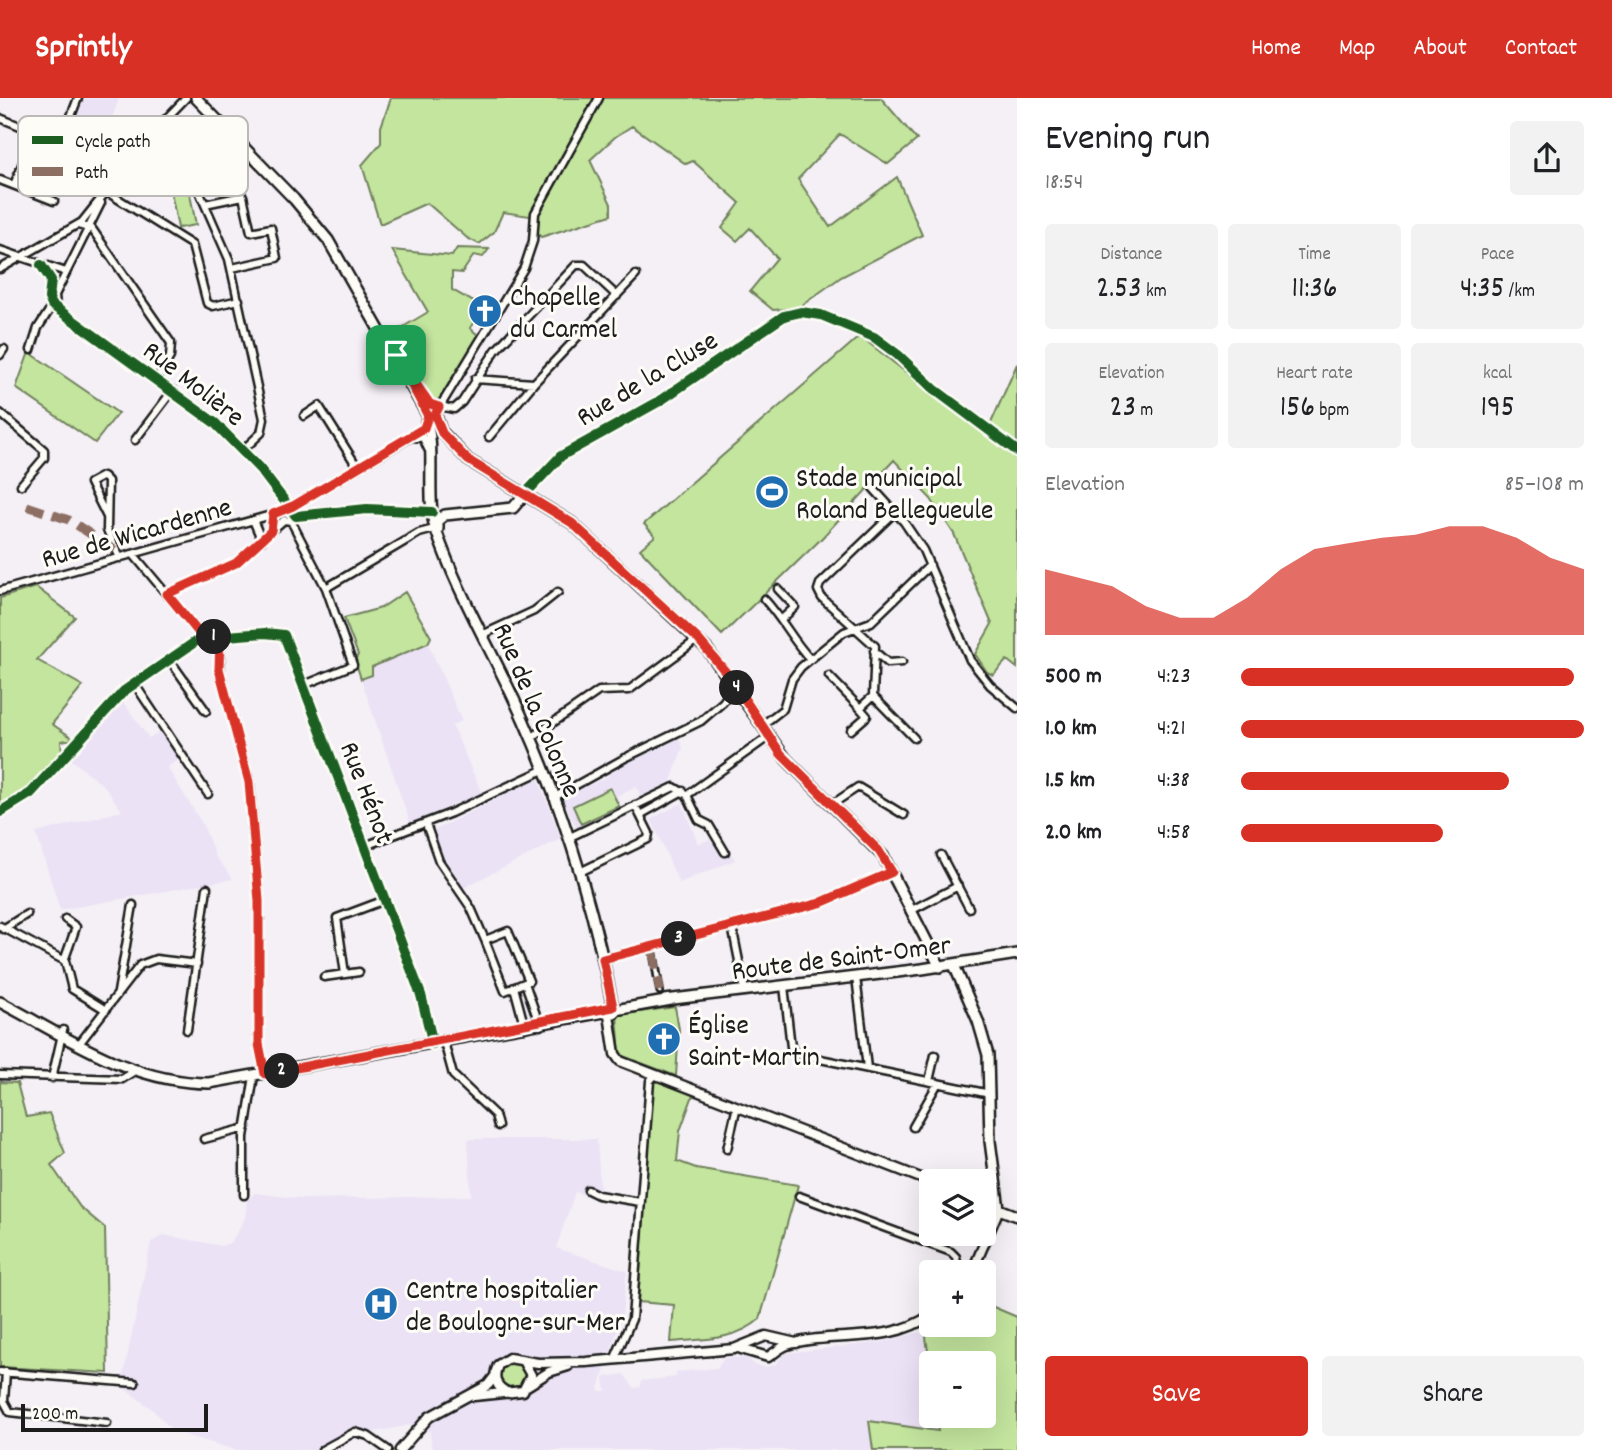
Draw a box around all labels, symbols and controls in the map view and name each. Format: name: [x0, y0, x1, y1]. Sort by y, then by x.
text: Sprintly: [35, 26, 132, 73]
text: Home: [1251, 32, 1301, 66]
text: Map: [1339, 32, 1375, 66]
text: About: [1413, 32, 1467, 66]
text: Contact: [1505, 32, 1577, 66]
text: Evening run: [1045, 113, 1210, 168]
legend: [18, 116, 248, 196]
button: share: [1510, 121, 1584, 195]
text: Cycle path: [75, 130, 150, 157]
text: Path: [75, 161, 108, 188]
text: 18:54: [1045, 167, 1083, 200]
text: Distance: [1101, 242, 1162, 269]
text: Time: [1298, 242, 1331, 269]
text: Pace: [1481, 242, 1514, 269]
text: 2.53: [1096, 269, 1142, 312]
text: 11:36: [1291, 269, 1338, 312]
text: 4:35: [1460, 269, 1505, 312]
text: km: [1142, 279, 1167, 306]
text: /km: [1505, 279, 1535, 306]
place label: Chapelle du Carmel: [510, 280, 618, 352]
church icon: Chapelle du Carmel: [466, 292, 504, 330]
street label: Rue de la Cluse: [570, 323, 727, 439]
pin: [366, 325, 426, 385]
street label: Rue Molière: [132, 333, 251, 439]
icon: arrive: [377, 336, 415, 374]
text: Elevation: [1098, 361, 1165, 388]
text: Heart rate: [1276, 361, 1353, 388]
text: kcal: [1483, 361, 1512, 388]
text: 23: [1110, 388, 1136, 431]
text: 156: [1280, 388, 1315, 431]
text: 195: [1480, 388, 1515, 431]
text: m: [1136, 398, 1153, 425]
text: bpm: [1315, 398, 1349, 425]
place label: Stade municipal Roland Bellegueule: [796, 461, 993, 533]
text: Elevation: [1045, 469, 1125, 502]
text: 85–108 m: [1505, 469, 1584, 502]
sports icon: Stade municipal Roland Bellegueule: [753, 473, 791, 511]
street label: Rue de Wicardenne: [38, 490, 237, 582]
street label: Rue de la Colonne: [480, 617, 589, 804]
pin: 1: [196, 620, 232, 654]
text: 1: [211, 623, 216, 650]
text: 500 m: [1045, 661, 1102, 694]
text: 4:23: [1157, 661, 1191, 694]
pin: 4: [720, 670, 754, 706]
text: 4: [733, 674, 740, 701]
text: 1.0 km: [1045, 713, 1097, 746]
text: 4:21: [1157, 713, 1185, 746]
street label: Rue Hénot: [327, 737, 402, 851]
text: 1.5 km: [1045, 765, 1095, 798]
text: 4:38: [1157, 765, 1190, 798]
text: 2.0 km: [1045, 817, 1102, 850]
text: 4:58: [1157, 817, 1190, 850]
pin: 3: [662, 922, 696, 956]
text: 3: [674, 925, 683, 952]
street label: Route de Saint-Omer: [730, 928, 954, 994]
place label: Église Saint-Martin: [688, 1008, 820, 1080]
church icon: Église Saint-Martin: [645, 1020, 683, 1058]
pin: 2: [264, 1054, 300, 1088]
text: 2: [277, 1057, 286, 1084]
map controls: [919, 1169, 996, 1428]
button: layers: [919, 1169, 996, 1246]
button: +: [919, 1260, 996, 1337]
place label: Centre hospitalier de Boulogne-sur-Mer: [406, 1273, 625, 1345]
hospital icon: Centre hospitalier de Boulogne-sur-Mer: [362, 1285, 400, 1323]
button: −: [919, 1351, 996, 1428]
button: Save: [1045, 1356, 1308, 1436]
button: Share: [1322, 1356, 1584, 1436]
scale bar: [21, 1401, 208, 1433]
text: 200 m: [32, 1402, 78, 1429]

